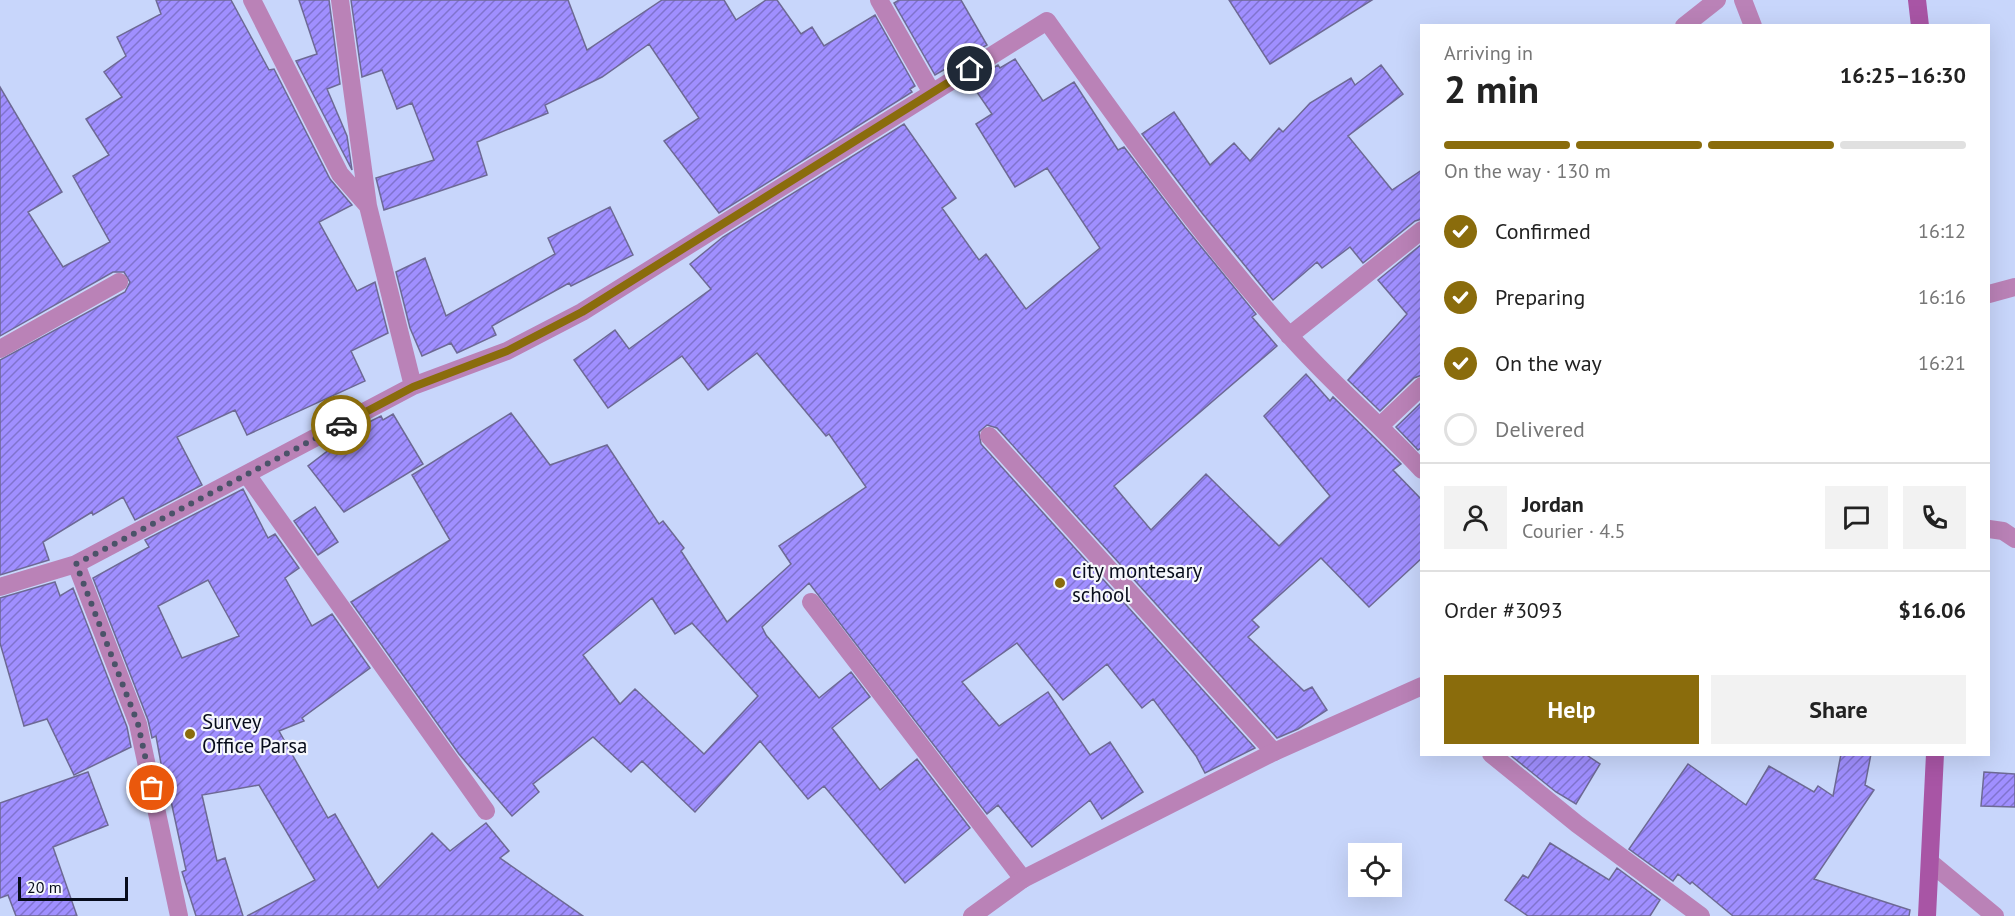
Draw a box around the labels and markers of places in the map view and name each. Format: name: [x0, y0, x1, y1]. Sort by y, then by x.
pin: [944, 43, 995, 94]
place label: city montesary school: [1072, 557, 1203, 608]
marker: city montesary school: [1053, 576, 1067, 590]
place label: Survey Office Parsa: [202, 708, 307, 759]
marker: Survey Office Parsa: [183, 727, 197, 741]
pin: [126, 762, 177, 813]

